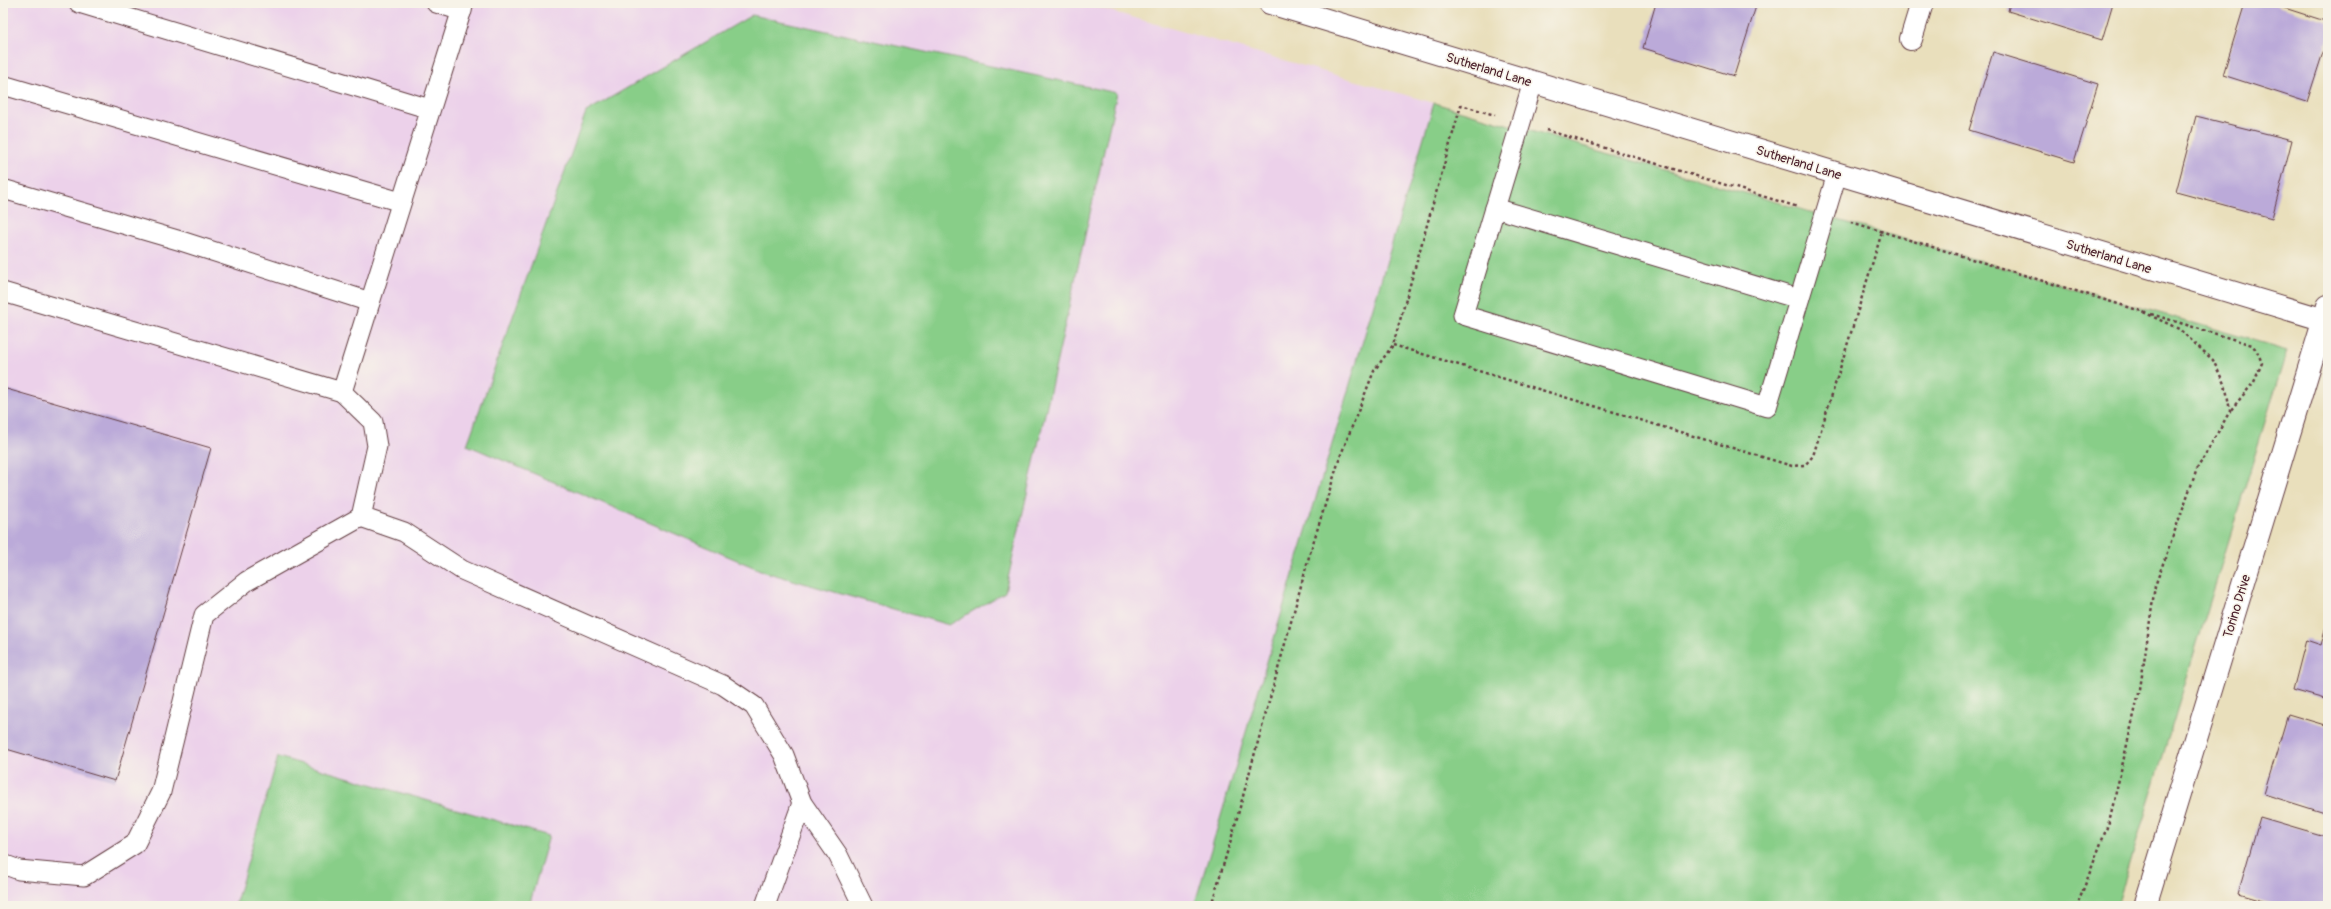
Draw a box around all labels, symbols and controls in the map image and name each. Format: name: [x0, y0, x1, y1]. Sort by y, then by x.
street label: Sutherland Lane: [1444, 49, 1534, 91]
street label: Sutherland Lane: [1754, 142, 1844, 184]
street label: Sutherland Lane: [2064, 236, 2154, 278]
street label: Torino Drive: [2220, 572, 2254, 640]

